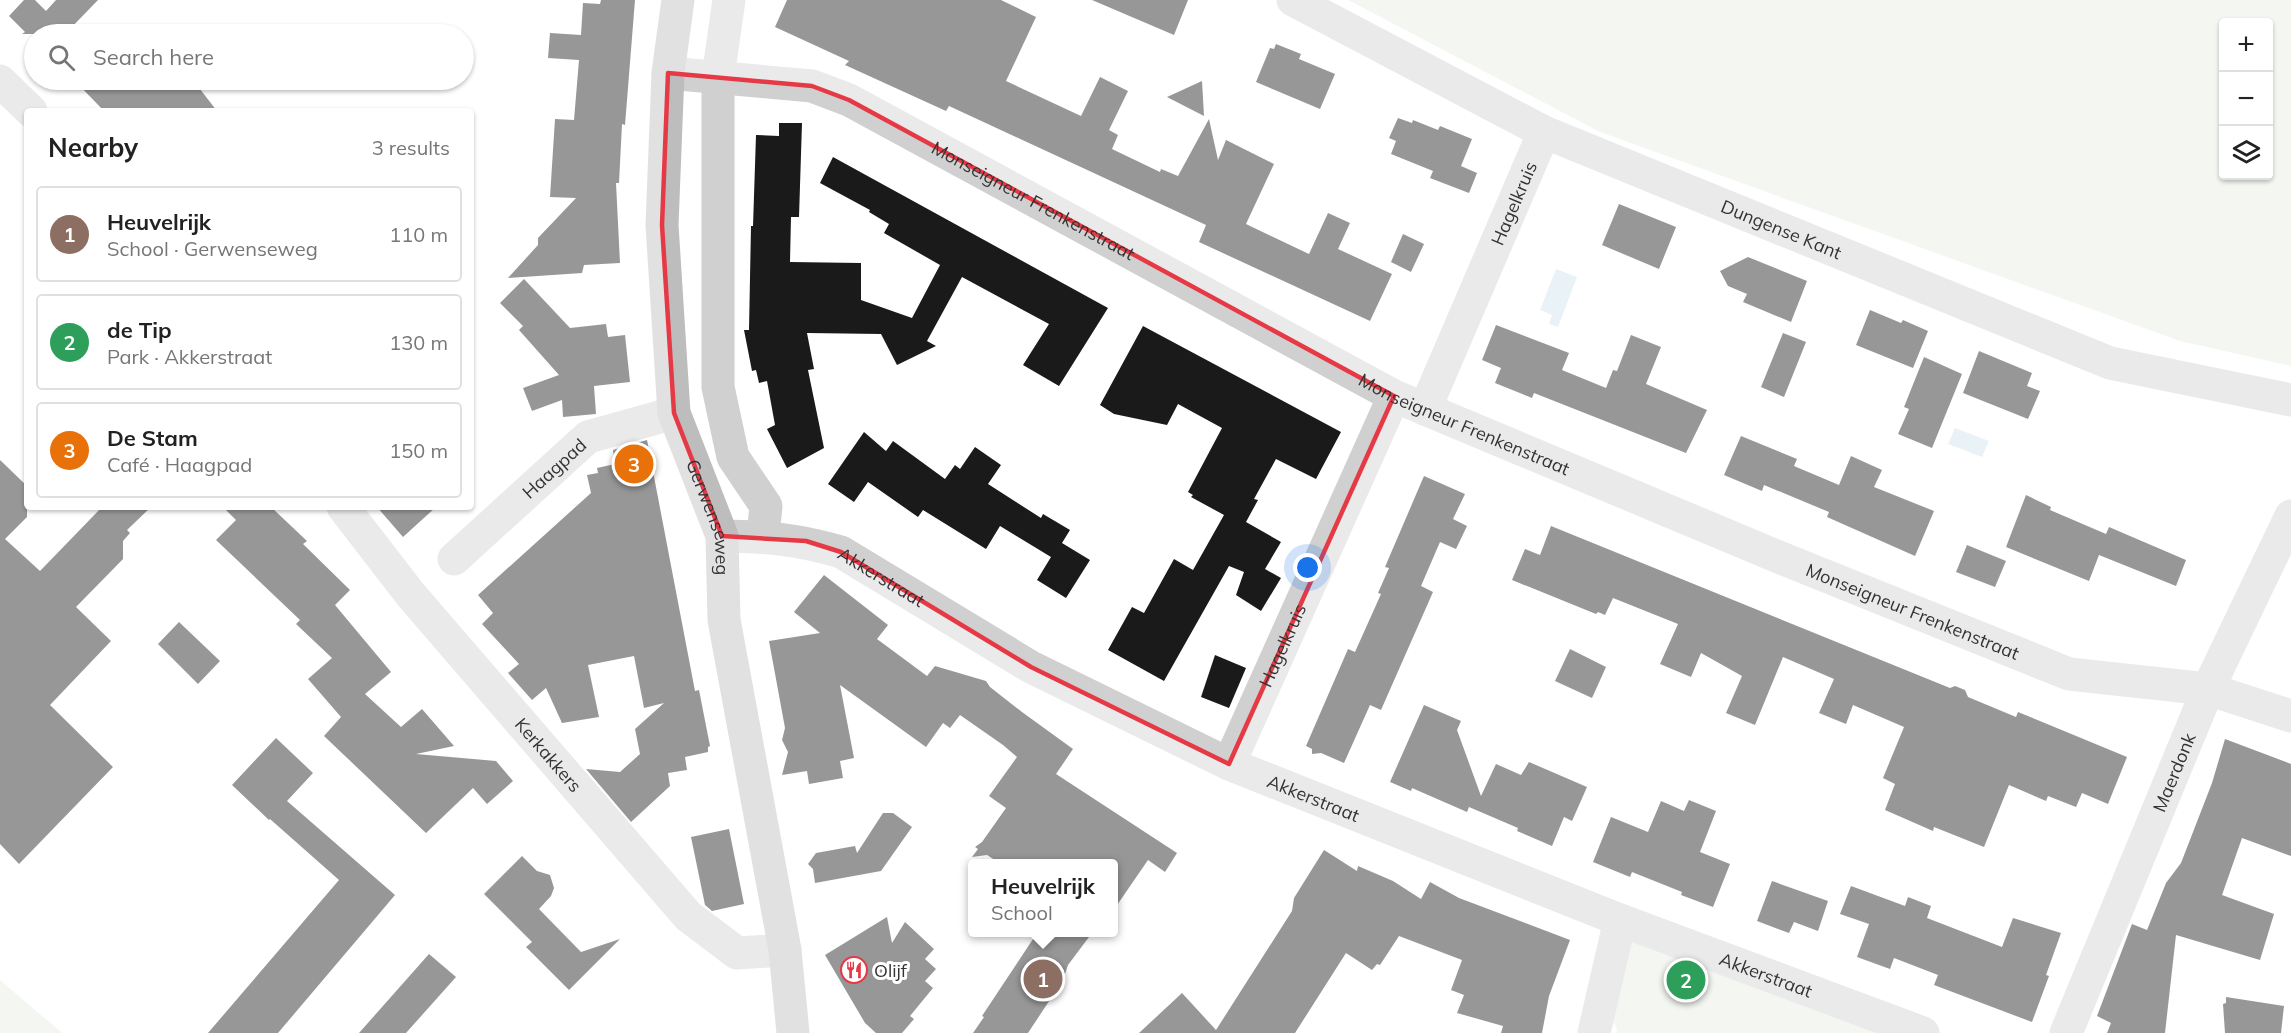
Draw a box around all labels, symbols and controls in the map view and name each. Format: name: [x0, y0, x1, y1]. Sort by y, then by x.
map controls: [2219, 18, 2273, 180]
button: +: [2219, 18, 2273, 72]
search box: [24, 24, 474, 90]
icon: search: [45, 41, 78, 74]
text: Search here: [93, 43, 214, 71]
button: −: [2219, 72, 2273, 126]
button: layers: [2219, 126, 2273, 180]
text: Nearby: [48, 131, 138, 164]
text: 3 results: [372, 135, 450, 160]
street label: Monseigneur Frenkenstraat: [928, 136, 1139, 265]
street label: Hagelkruis: [1485, 158, 1542, 249]
street label: Dungense Kant: [1718, 194, 1845, 264]
text: Heuvelrijk: [107, 208, 211, 236]
text: 1: [64, 222, 76, 247]
text: 110 m: [389, 222, 448, 247]
text: School · Gerwenseweg: [107, 236, 318, 261]
text: de Tip: [107, 316, 172, 344]
text: 2: [64, 330, 76, 355]
text: 130 m: [389, 330, 448, 355]
text: Park · Akkerstraat: [107, 344, 272, 369]
street label: Monseigneur Frenkenstraat: [1355, 368, 1573, 480]
text: De Stam: [107, 424, 198, 452]
street label: Haagpad: [517, 433, 591, 503]
text: 3: [64, 438, 76, 463]
text: 150 m: [389, 438, 448, 463]
pin: 3: [614, 442, 654, 486]
text: Café · Haagpad: [107, 452, 252, 477]
street label: Gerwenseweg: [682, 456, 734, 575]
street label: Akkerstraat: [834, 542, 929, 612]
your location: [1293, 553, 1322, 582]
street label: Monseigneur Frenkenstraat: [1803, 558, 2023, 664]
street label: Hagelkruis: [1253, 600, 1311, 691]
street label: Kerkakkers: [510, 713, 587, 797]
street label: Maerdonk: [2147, 729, 2200, 815]
street label: Akkerstraat: [1264, 769, 1363, 826]
popup: [968, 859, 1118, 937]
text: Heuvelrijk: [991, 872, 1095, 900]
text: School: [991, 900, 1053, 925]
street label: Akkerstraat: [1716, 947, 1816, 1002]
restaurant icon: Olijf: [839, 955, 869, 985]
pin: 1: [1024, 956, 1062, 1002]
pin: 2: [1666, 958, 1706, 1002]
place label: Olijf: [874, 959, 908, 982]

